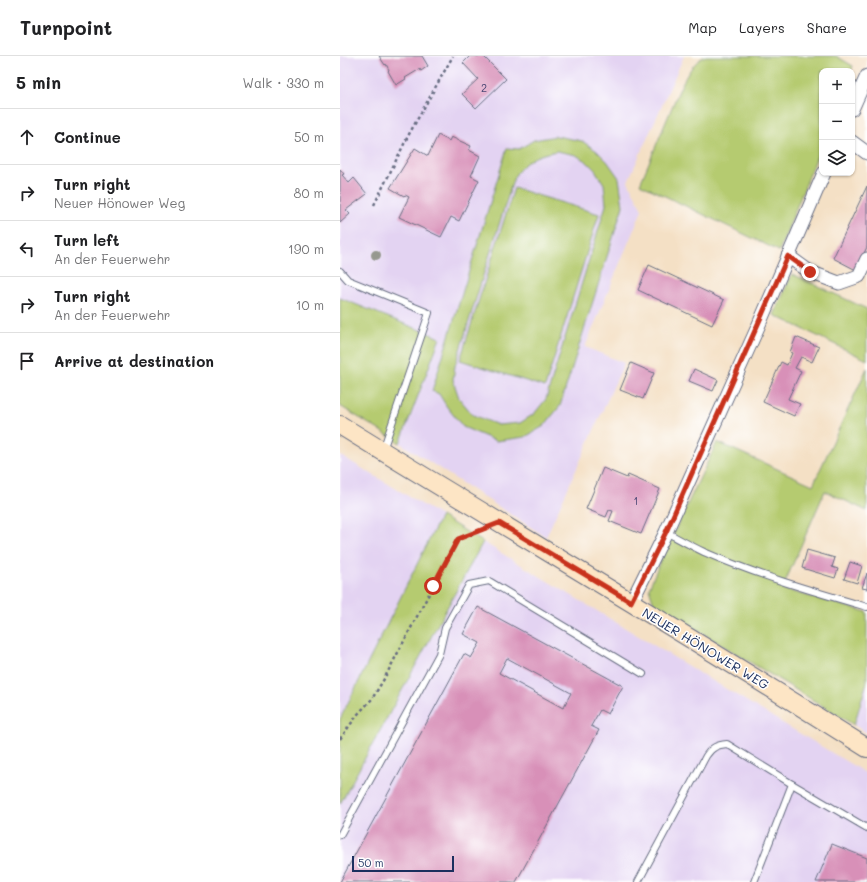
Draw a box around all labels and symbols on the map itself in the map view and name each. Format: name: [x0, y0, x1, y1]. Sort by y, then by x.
house number: 2: [481, 80, 487, 95]
route end: [801, 263, 819, 281]
house number: 1: [634, 493, 638, 508]
route start: [424, 577, 442, 595]
street label: NEUER HÖNOWER WEG: [639, 603, 773, 693]
scale bar: [352, 854, 454, 873]

